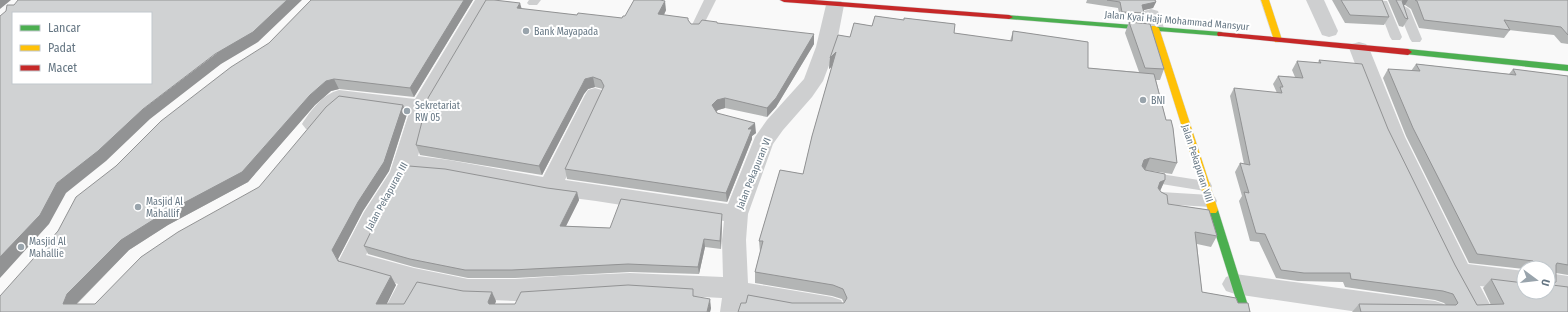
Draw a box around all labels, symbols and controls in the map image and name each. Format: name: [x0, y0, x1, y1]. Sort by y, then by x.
street label: Jalan Kyai Haji Mohammad Mansyur: [1104, 9, 1250, 33]
legend: [12, 12, 152, 84]
text: Lancar: [48, 21, 81, 35]
marker: Bank Mayapada: [521, 26, 531, 36]
place label: Bank Mayapada: [534, 26, 598, 38]
text: Padat: [48, 41, 76, 55]
text: Macet: [48, 61, 77, 75]
marker: BNI: [1138, 95, 1148, 105]
place label: BNI: [1151, 95, 1165, 107]
place label: Sekretariat RW 05: [415, 100, 461, 124]
marker: Sekretariat RW 05: [402, 106, 412, 116]
street label: Jalan Pekapuran VIII: [1179, 123, 1215, 204]
street label: Jalan Pekapuran VI: [734, 136, 774, 211]
street label: Jalan Pekapuran III: [363, 160, 411, 233]
place label: Masjid Al Mahallif: [146, 196, 183, 220]
marker: Masjid Al Mahallif: [133, 202, 143, 212]
place label: Masjid Al Mahallie: [29, 236, 66, 260]
marker: Masjid Al Mahallie: [16, 242, 26, 252]
north arrow: [1516, 260, 1556, 300]
text: U: [1538, 278, 1552, 287]

